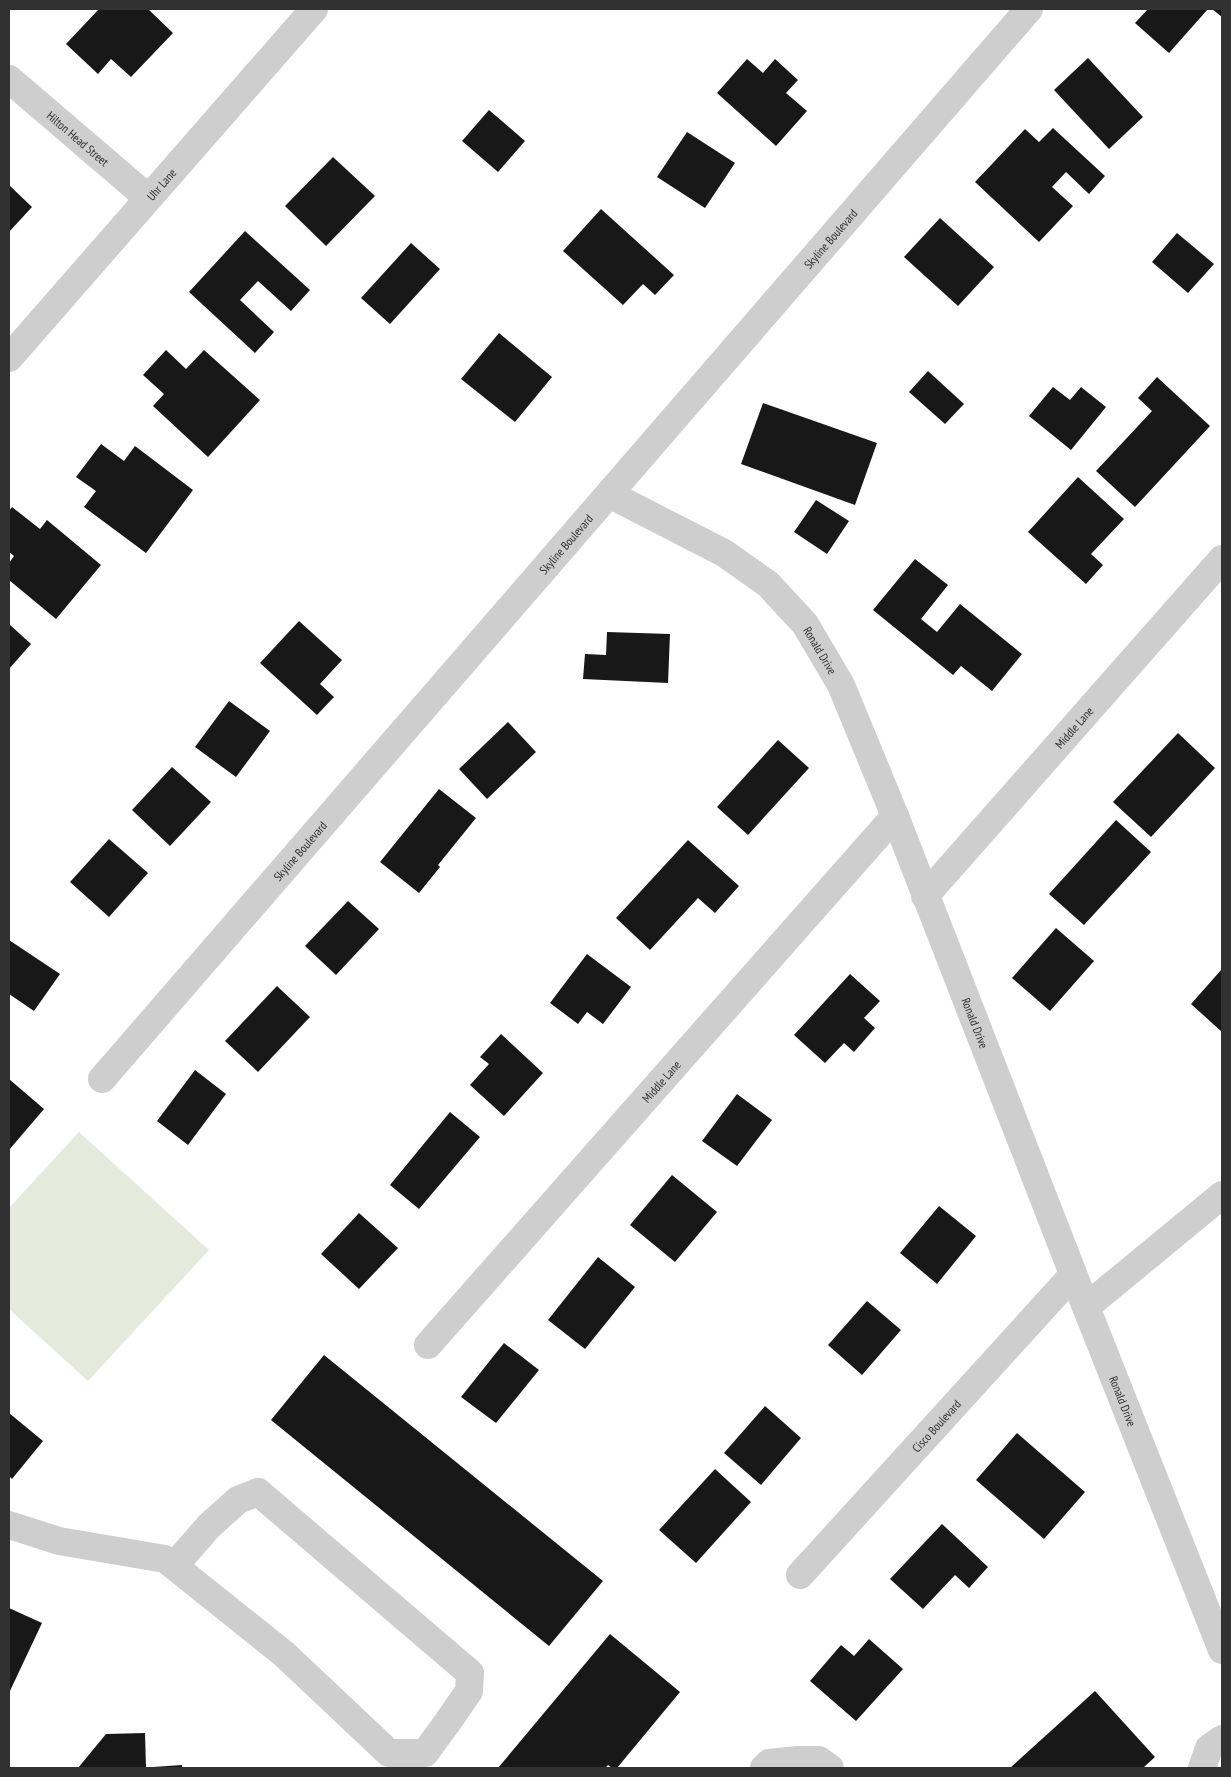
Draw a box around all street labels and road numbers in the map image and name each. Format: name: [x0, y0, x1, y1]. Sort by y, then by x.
street label: Hilton Head Street: [44, 107, 113, 169]
street label: Uhr Lane: [143, 165, 179, 203]
street label: Skyline Boulevard: [800, 206, 860, 271]
street label: Skyline Boulevard: [536, 511, 596, 577]
street label: Ronald Drive: [801, 624, 840, 677]
street label: Middle Lane: [1051, 703, 1096, 751]
street label: Skyline Boulevard: [270, 818, 330, 884]
street label: Ronald Drive: [959, 995, 992, 1050]
street label: Middle Lane: [639, 1057, 683, 1105]
street label: Ronald Drive: [1107, 1374, 1140, 1428]
street label: Cisco Boulevard: [908, 1396, 964, 1455]

